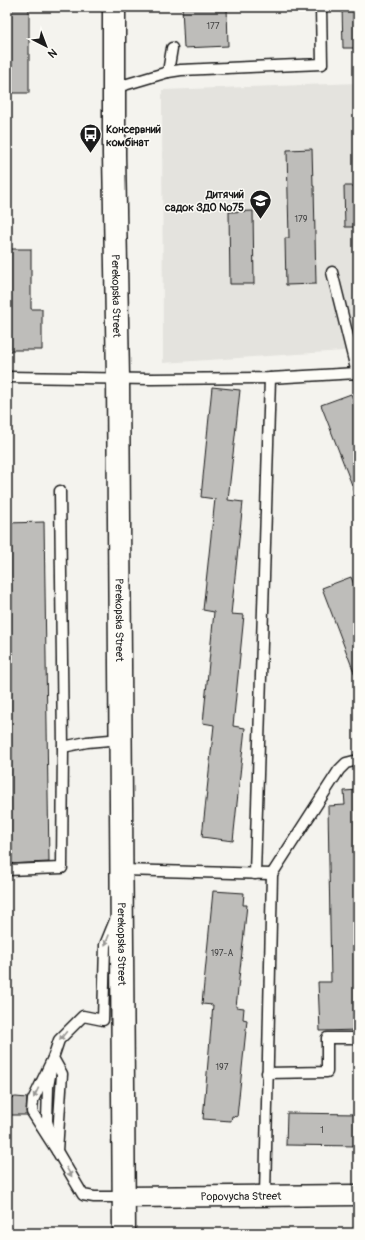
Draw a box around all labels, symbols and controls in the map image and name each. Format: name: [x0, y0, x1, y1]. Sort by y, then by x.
house number: 177: [206, 21, 220, 32]
north arrow: [26, 26, 66, 66]
text: N: [45, 46, 59, 61]
bus stop icon: Консервний комбінат: [78, 122, 104, 155]
place label: Консервний комбінат: [106, 123, 161, 149]
school or university icon: Дитячий садок ЗДО №75: [247, 187, 273, 220]
place label: Дитячий садок ЗДО №75: [164, 188, 244, 214]
house number: 179: [295, 214, 308, 225]
street label: Perekopska Street: [109, 254, 123, 338]
street label: Perekopska Street: [112, 578, 126, 662]
street label: Perekopska Street: [115, 902, 128, 986]
one-way arrow: [104, 934, 110, 946]
house number: 197-А: [211, 948, 233, 959]
one-way arrow: [59, 1031, 68, 1042]
house number: 197: [216, 1062, 229, 1073]
one-way arrow: [33, 1087, 39, 1099]
house number: 1: [320, 1125, 324, 1136]
one-way arrow: [66, 1166, 73, 1178]
street label: Popovycha Street: [200, 1190, 282, 1203]

